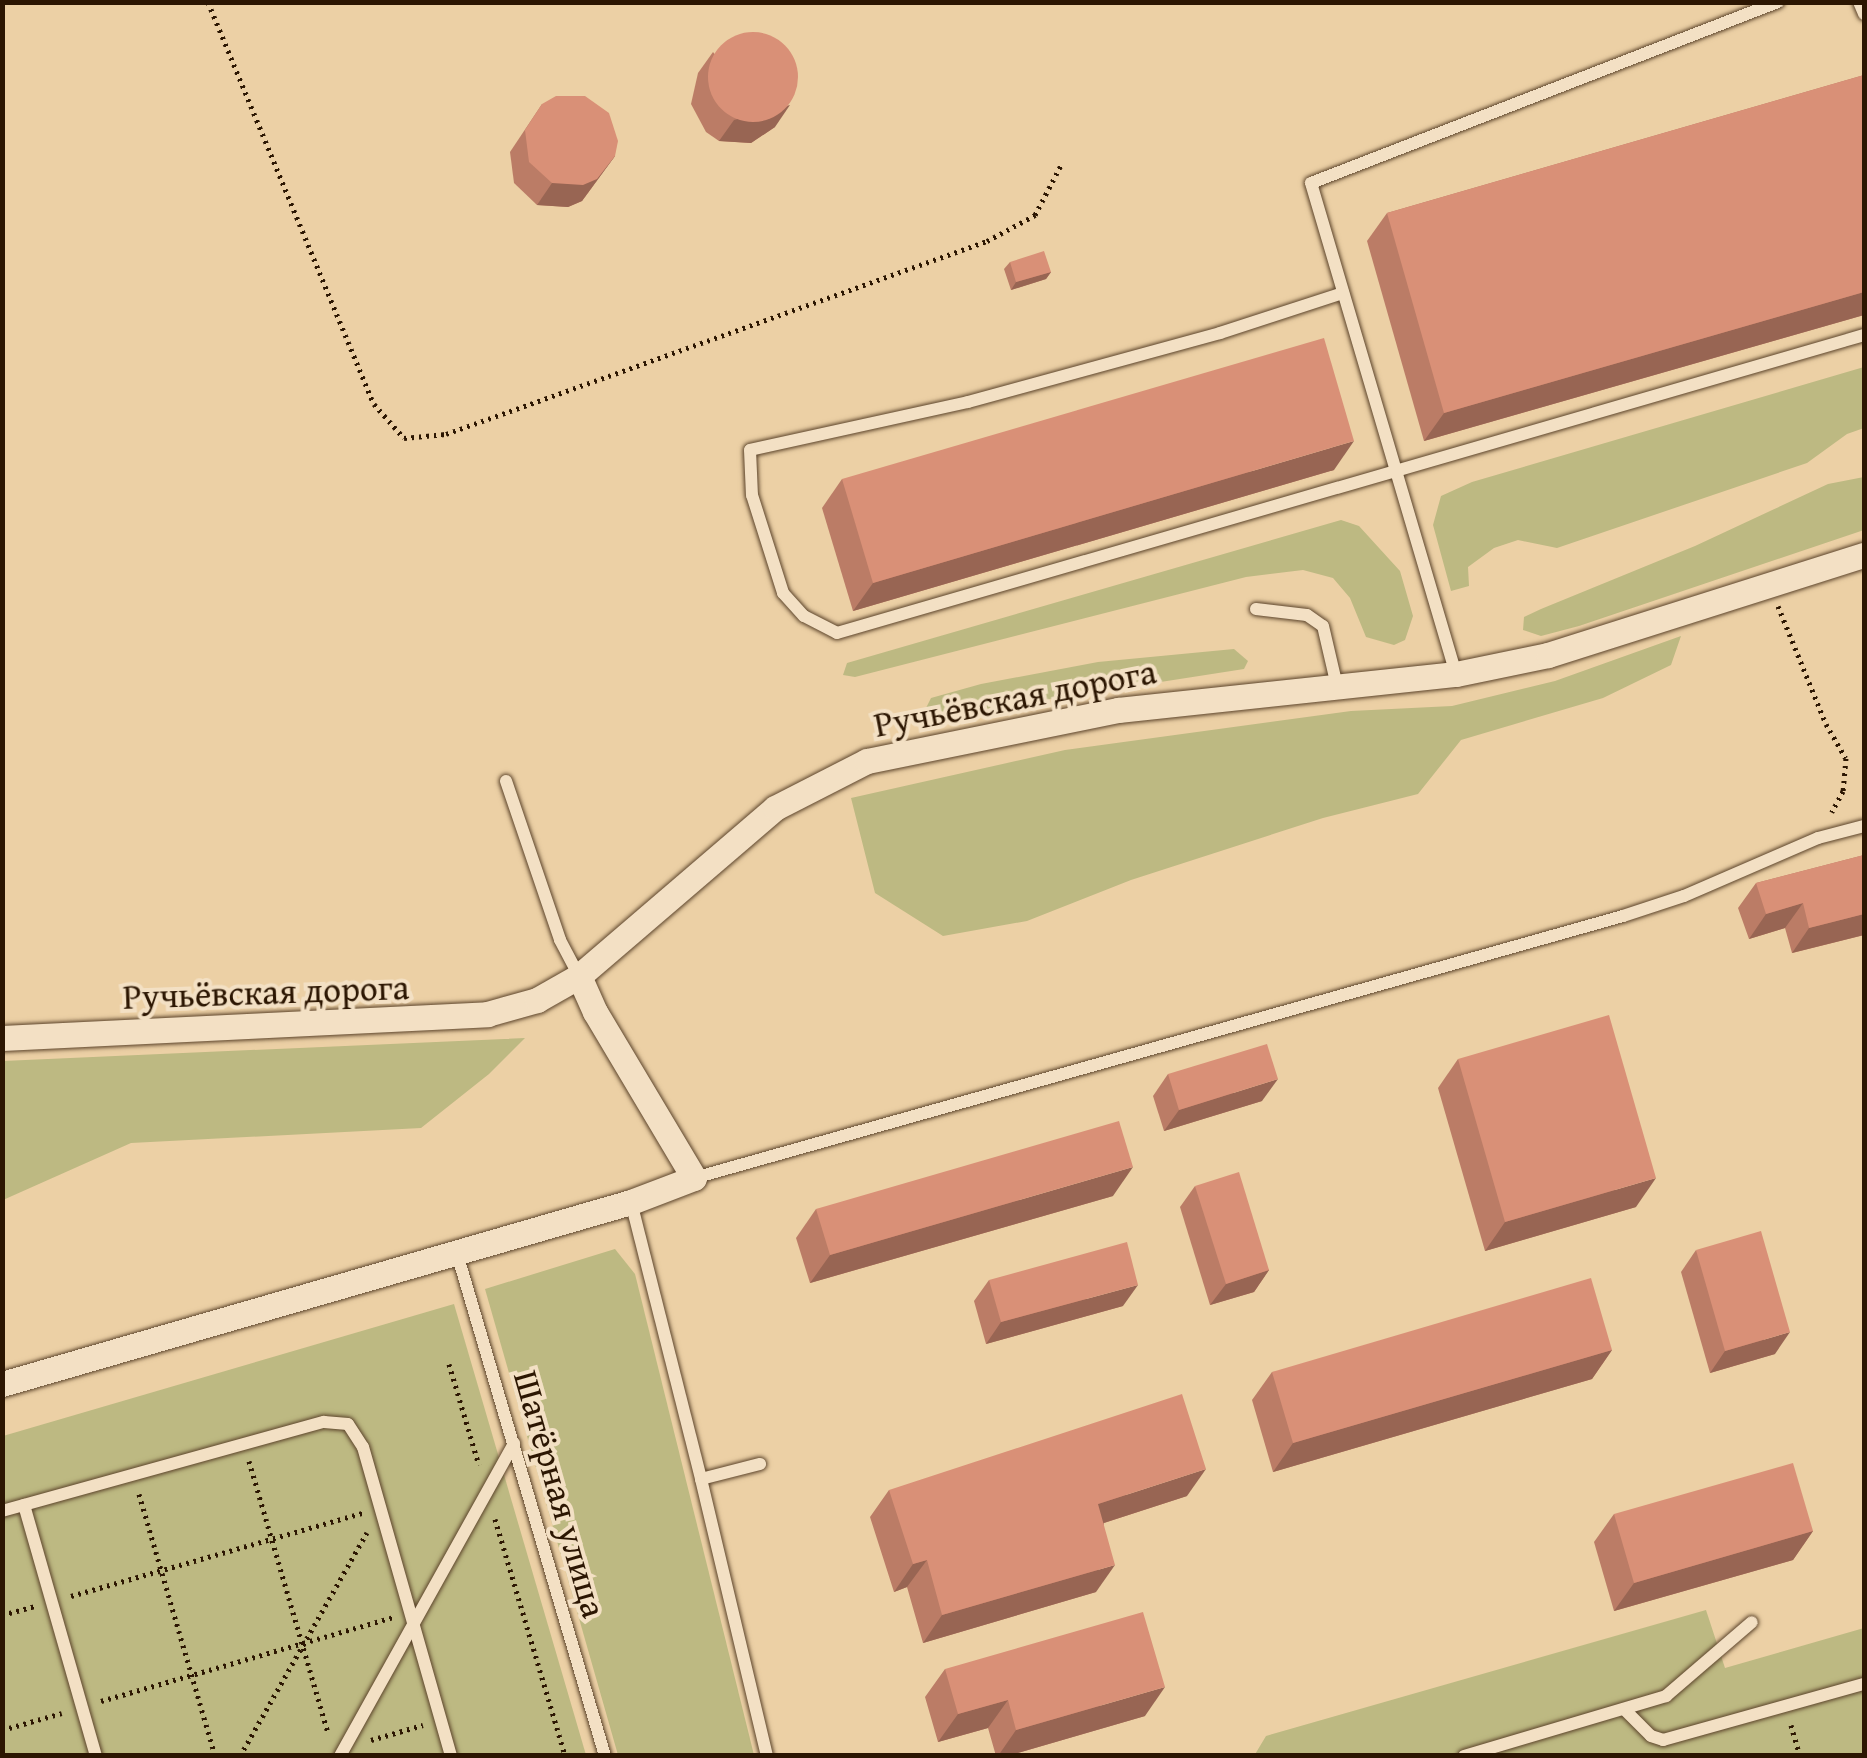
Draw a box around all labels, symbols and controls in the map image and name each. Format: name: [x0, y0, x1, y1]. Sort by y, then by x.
street label: Ручьёвская дорога: [870, 650, 1160, 746]
street label: Ручьёвская дорога: [122, 966, 410, 1018]
street label: Шатёрная улица: [505, 1366, 615, 1622]

